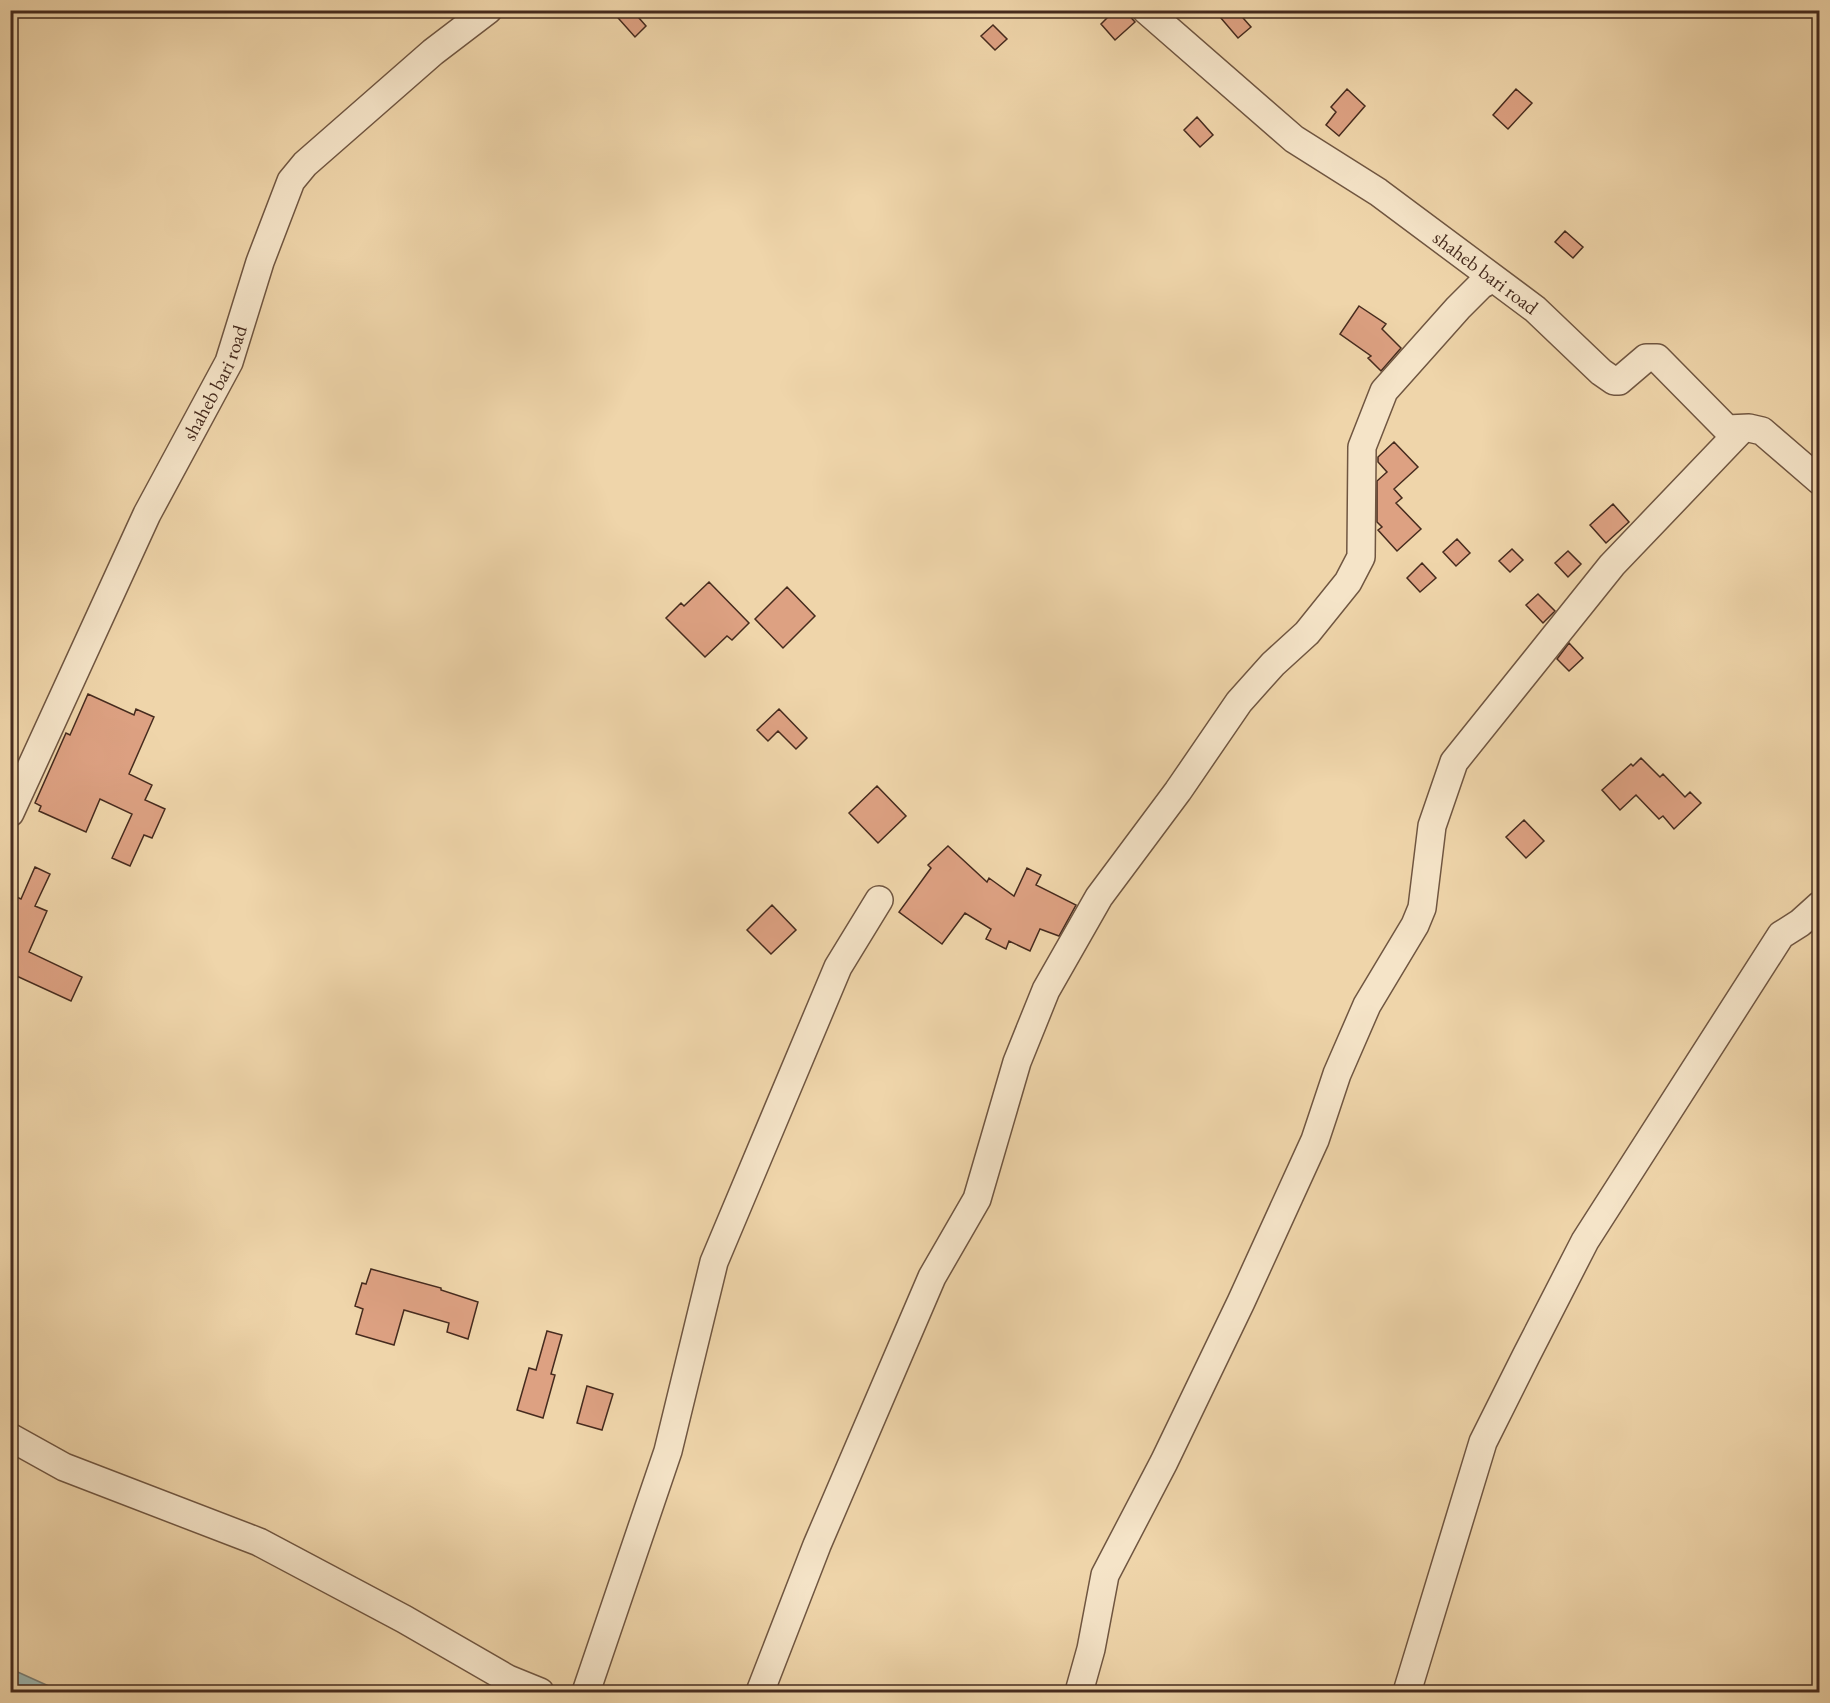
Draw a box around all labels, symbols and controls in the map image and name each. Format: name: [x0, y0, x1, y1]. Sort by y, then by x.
street label: shaheb bari road: [1428, 225, 1544, 321]
street label: shaheb bari road: [176, 321, 253, 445]

